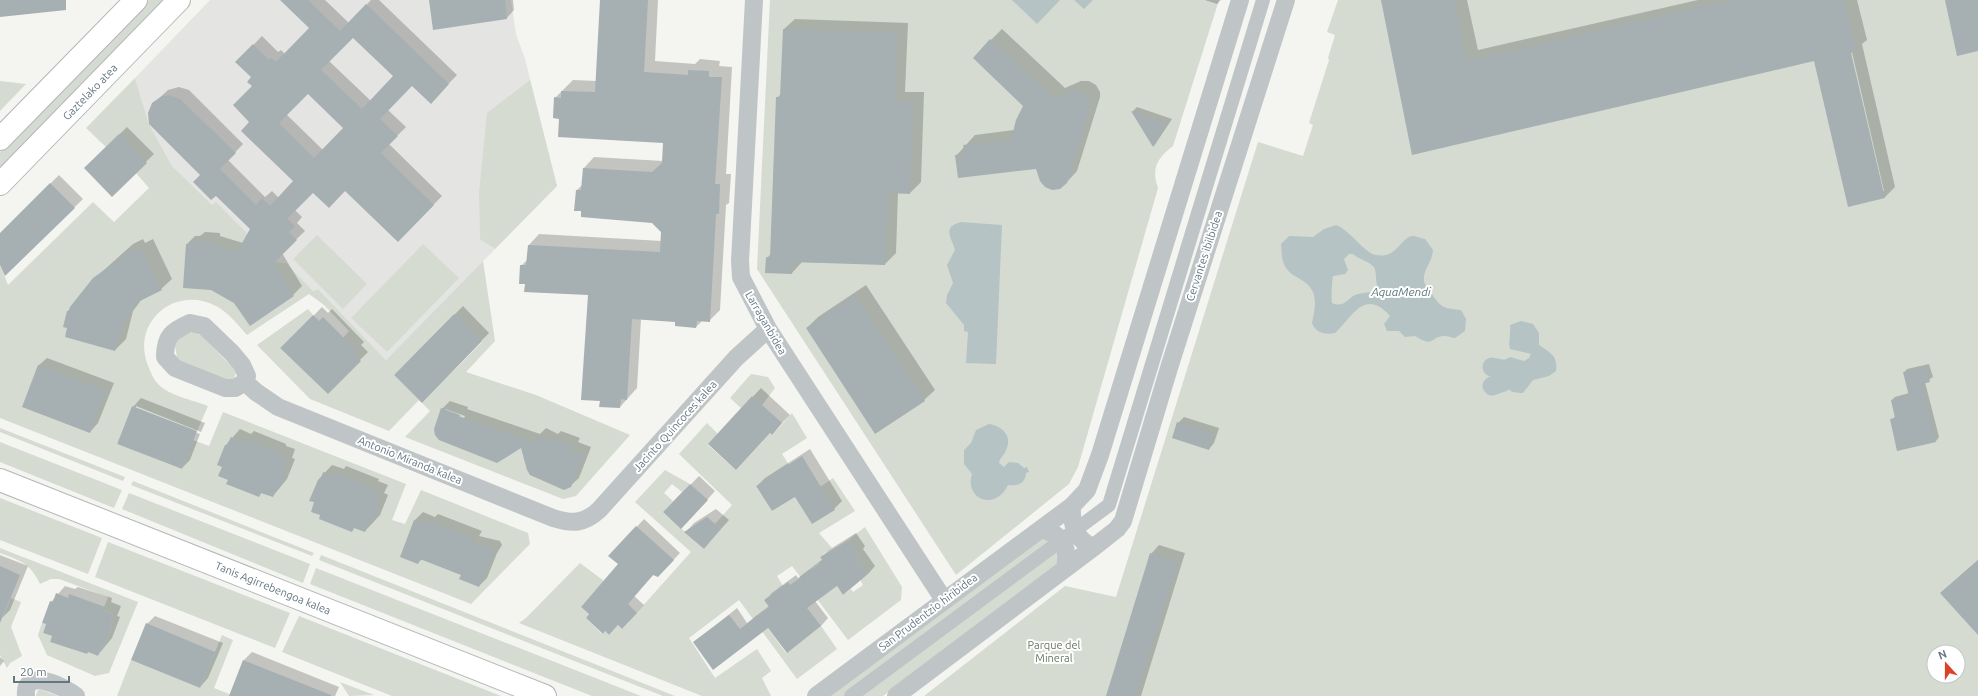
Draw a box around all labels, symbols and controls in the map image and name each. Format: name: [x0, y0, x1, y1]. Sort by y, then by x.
street label: Gaztelako atea: [60, 62, 120, 122]
street label: Cervantes ibilbidea: [1184, 209, 1224, 303]
water label: AquaMendi: [1370, 285, 1432, 298]
street label: Larraganbidea: [743, 289, 789, 357]
street label: Jacinto Quincoces kalea: [631, 378, 719, 474]
street label: Antonio Miranda kalea: [356, 434, 464, 486]
street label: Tanis Agirrebengoa kalea: [213, 559, 333, 617]
street label: San Prudentzio hiribidea: [876, 571, 980, 653]
park label: Parque del Mineral: [1028, 639, 1081, 664]
north arrow: [1926, 644, 1966, 684]
text: N: [1936, 648, 1948, 662]
scale bar: [14, 658, 69, 684]
text: 20 m: [20, 665, 47, 678]

